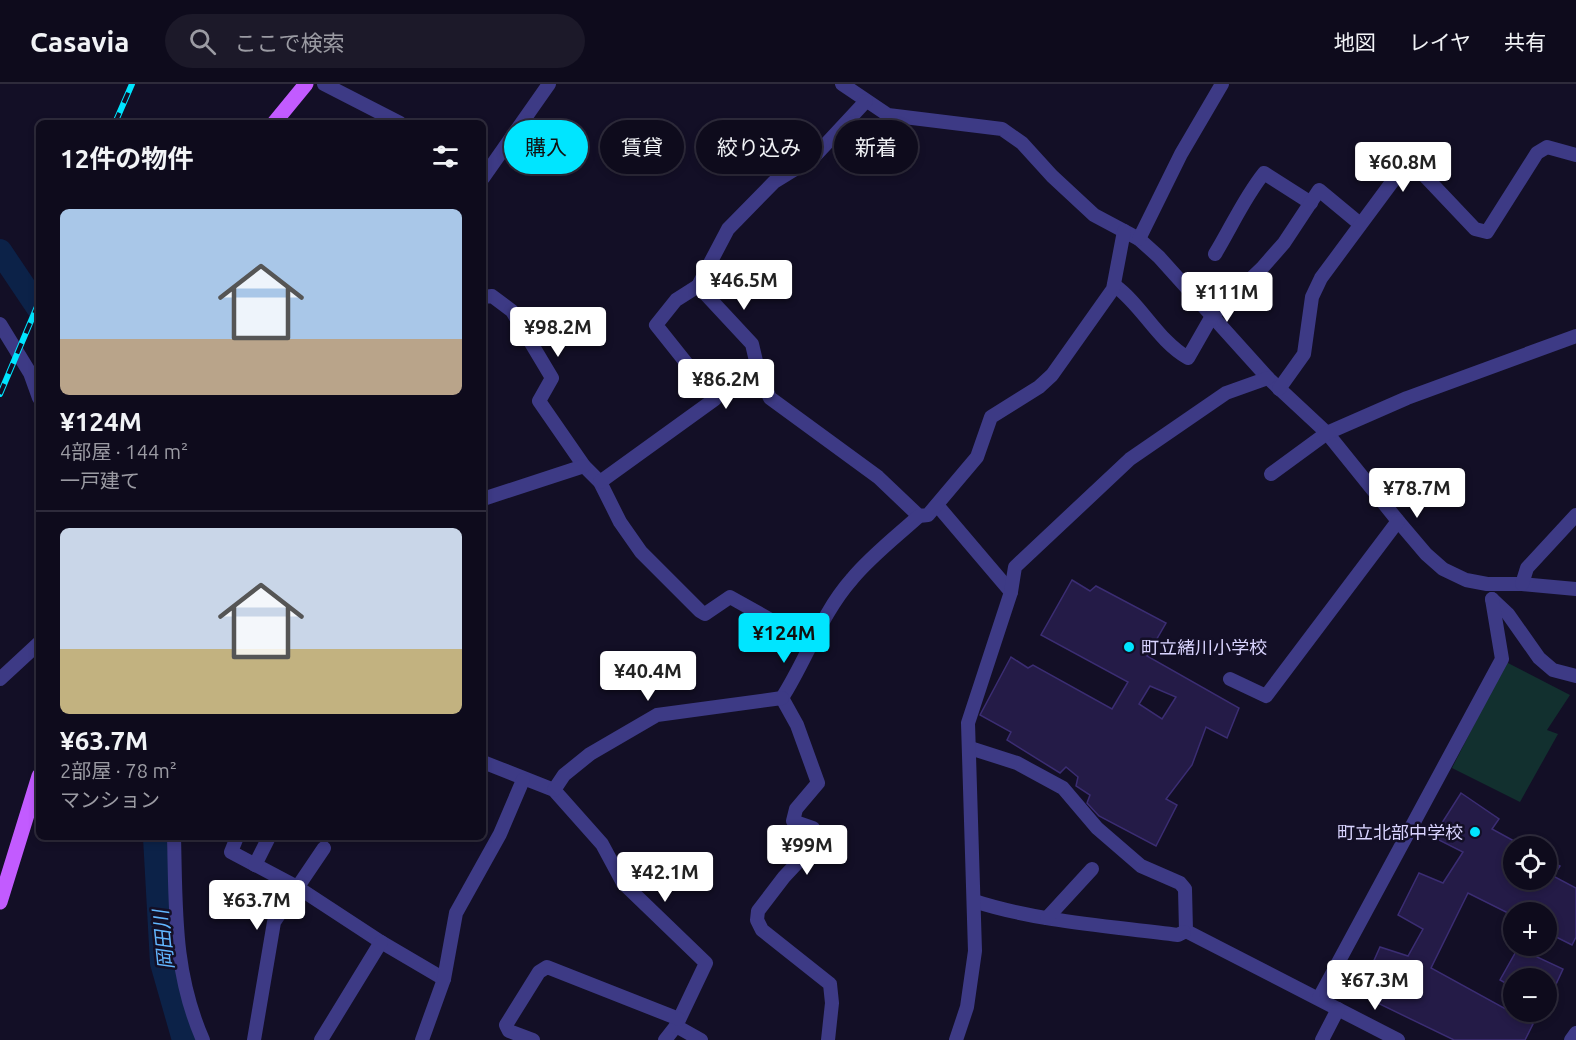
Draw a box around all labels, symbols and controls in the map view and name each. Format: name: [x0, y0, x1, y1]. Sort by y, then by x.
search box: [165, 14, 585, 68]
icon: search: [186, 25, 219, 58]
text: Casavia: [30, 26, 129, 57]
text: ここで検索: [234, 30, 344, 55]
text: 地図: [1334, 30, 1376, 54]
text: レイヤ: [1409, 30, 1471, 54]
text: 共有: [1504, 30, 1546, 54]
chip: 購入: [504, 120, 588, 174]
chip: 賃貸: [600, 120, 684, 174]
chip: 絞り込み: [696, 120, 822, 174]
chip: 新着: [834, 120, 918, 174]
icon: filters: [429, 140, 462, 173]
pin: ¥60.8M: [1354, 142, 1452, 193]
text: 12件の物件: [60, 144, 193, 173]
text: ¥60.8M: [1369, 150, 1437, 173]
icon: home: [207, 248, 315, 356]
pin: ¥46.5M: [695, 260, 793, 311]
text: ¥46.5M: [710, 268, 778, 291]
pin: ¥111M: [1185, 272, 1269, 323]
text: ¥111M: [1196, 280, 1258, 303]
pin: ¥98.2M: [509, 307, 607, 358]
text: ¥98.2M: [524, 315, 592, 338]
pin: ¥86.2M: [677, 359, 775, 410]
text: ¥86.2M: [692, 367, 760, 390]
text: ¥124M: [60, 407, 142, 436]
text: 4部屋 · 144 m²: [60, 440, 188, 463]
pin: ¥78.7M: [1368, 468, 1466, 519]
text: 一戸建て: [60, 469, 140, 492]
text: ¥78.7M: [1383, 476, 1451, 499]
icon: home: [207, 567, 315, 675]
pin: ¥124M: [742, 613, 826, 664]
text: ¥124M: [753, 621, 815, 644]
place label: 町立緒川小学校: [1141, 637, 1267, 657]
marker: 町立緒川小学校: [1122, 640, 1136, 654]
pin: ¥40.4M: [599, 651, 697, 702]
text: ¥40.4M: [614, 659, 682, 682]
text: ¥63.7M: [60, 726, 148, 755]
text: 2部屋 · 78 m²: [60, 759, 177, 782]
text: マンション: [60, 788, 160, 811]
place label: 町立北部中学校: [1337, 822, 1463, 842]
pin: ¥99M: [771, 825, 843, 876]
marker: 町立北部中学校: [1468, 825, 1482, 839]
text: ¥99M: [781, 833, 833, 856]
map controls: [1503, 836, 1557, 1022]
button: locate: [1503, 836, 1557, 890]
pin: ¥42.1M: [616, 852, 714, 903]
text: ¥42.1M: [631, 860, 699, 883]
pin: ¥63.7M: [208, 880, 306, 931]
text: ¥63.7M: [223, 888, 291, 911]
button: +: [1503, 902, 1557, 956]
water label: 岡田川: [148, 907, 178, 971]
pin: ¥67.3M: [1326, 960, 1424, 1011]
text: ¥67.3M: [1341, 968, 1409, 991]
button: −: [1503, 968, 1557, 1022]

